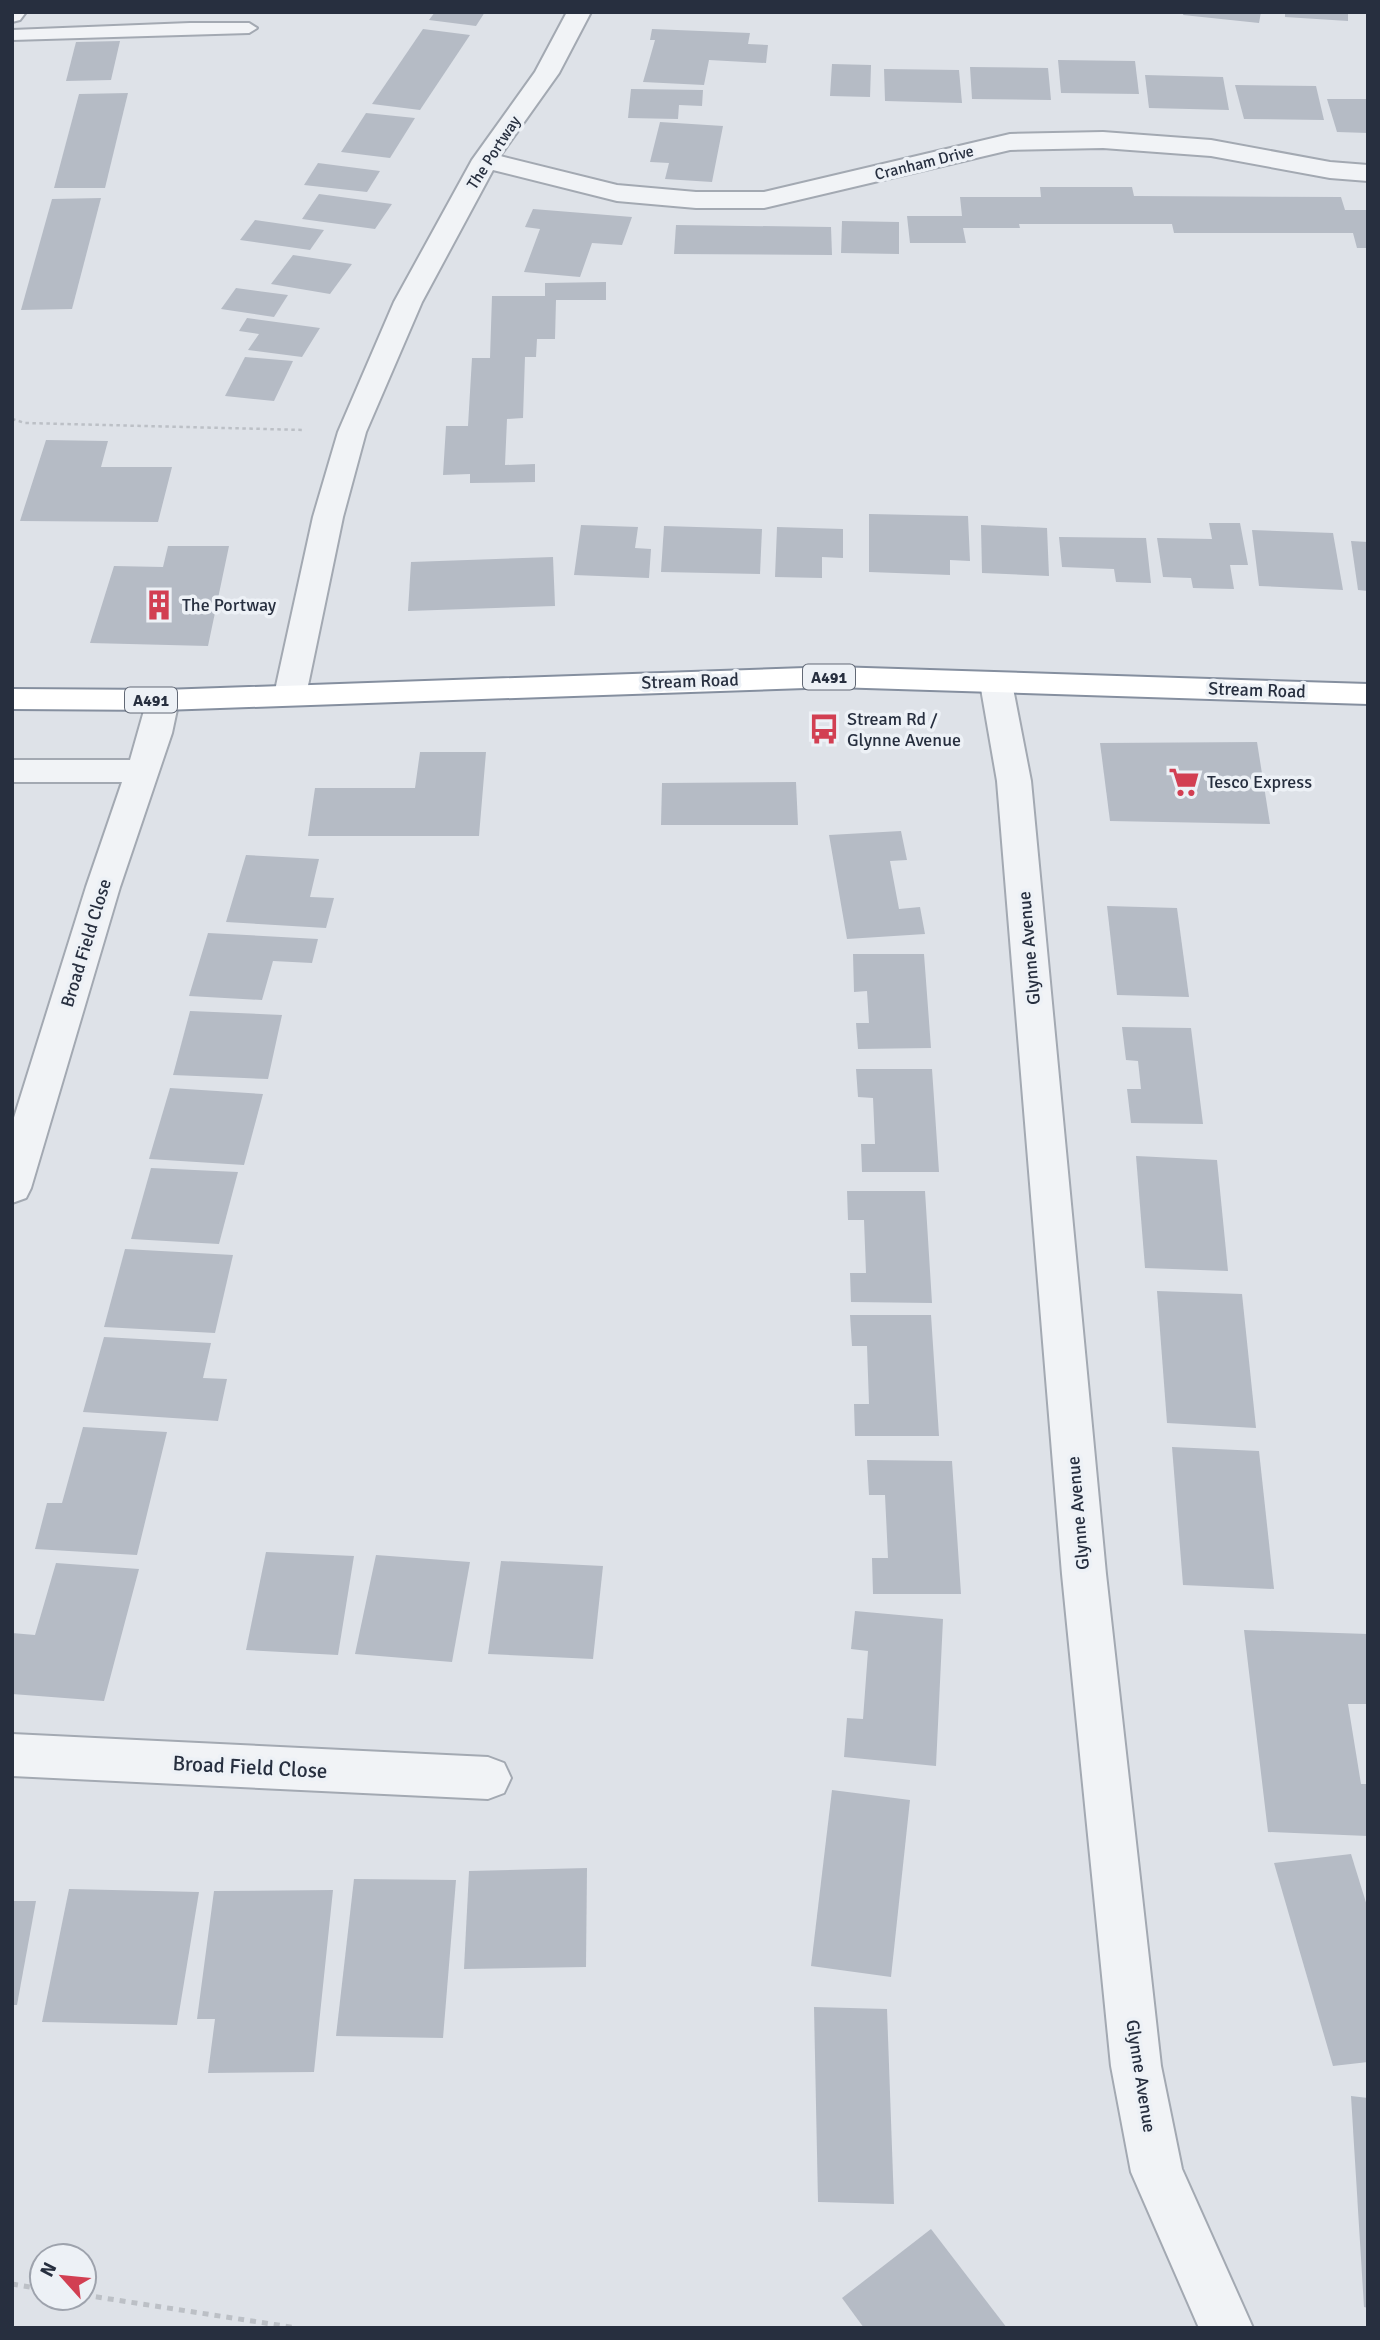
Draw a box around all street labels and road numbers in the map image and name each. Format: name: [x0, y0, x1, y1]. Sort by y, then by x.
street label: The Portway: [463, 112, 525, 193]
street label: Cranham Drive: [873, 141, 976, 185]
road number: A491: [803, 664, 855, 690]
street label: Stream Road: [641, 668, 739, 694]
street label: Stream Road: [1208, 677, 1306, 703]
road number: A491: [125, 688, 177, 712]
street label: Broad Field Close: [56, 876, 116, 1010]
street label: Glynne Avenue: [1013, 890, 1045, 1006]
street label: Glynne Avenue: [1062, 1455, 1094, 1571]
street label: Broad Field Close: [172, 1750, 328, 1784]
street label: Glynne Avenue: [1121, 2018, 1161, 2134]

